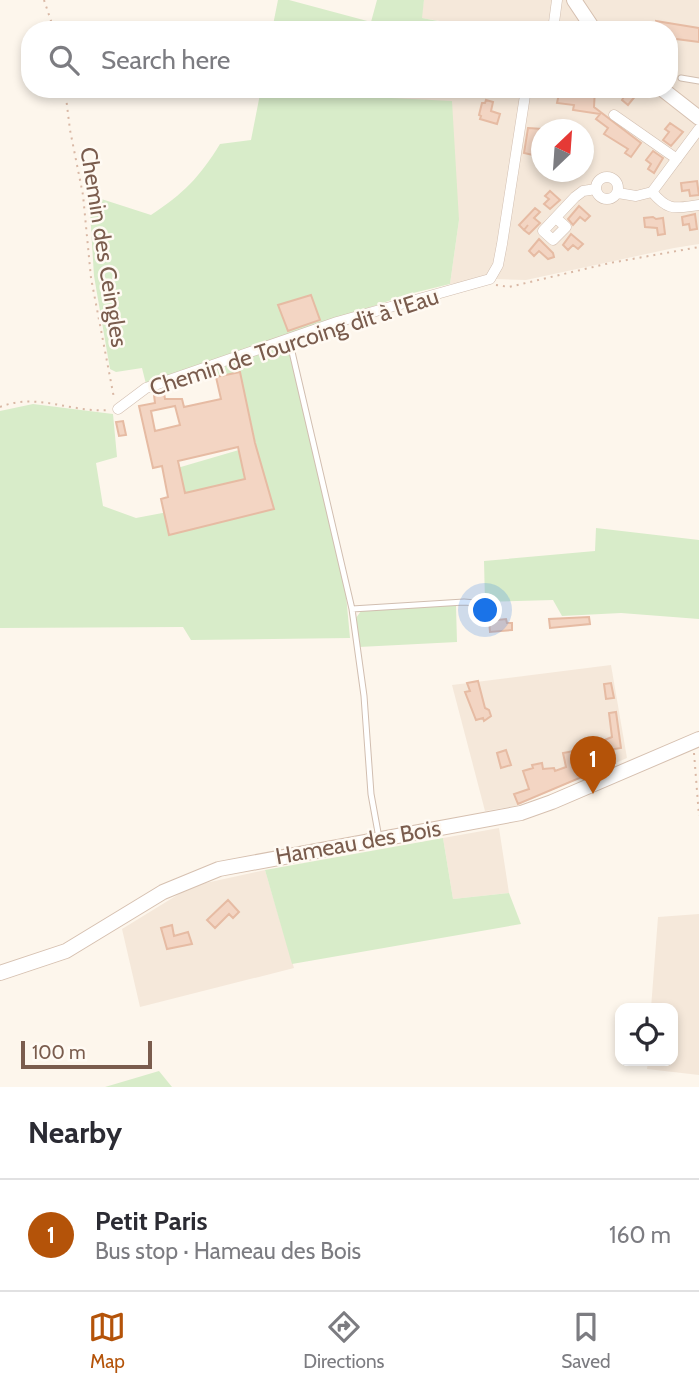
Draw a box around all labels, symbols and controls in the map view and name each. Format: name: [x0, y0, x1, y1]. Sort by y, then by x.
search box: [21, 21, 678, 98]
icon: search: [45, 41, 83, 79]
text: Search here: [101, 44, 230, 76]
north arrow: [531, 119, 594, 182]
street label: Chemin des Ceingles: [74, 145, 134, 349]
street label: Chemin de Tourcoing dit à l'Eau: [146, 282, 442, 402]
your location: [468, 593, 502, 627]
pin: 1: [570, 736, 616, 794]
street label: Hameau des Bois: [273, 814, 443, 870]
map controls: [615, 1003, 678, 1066]
button: locate: [615, 1003, 678, 1066]
scale bar: [21, 1038, 152, 1070]
text: 100 m: [32, 1041, 86, 1064]
text: Nearby: [28, 1114, 122, 1151]
text: Petit Paris: [95, 1205, 207, 1237]
text: 1: [47, 1221, 55, 1249]
text: 160 m: [609, 1221, 671, 1249]
text: Bus stop · Hameau des Bois: [95, 1237, 361, 1265]
tab: Map: [88, 1308, 126, 1373]
tab: Directions: [303, 1308, 384, 1373]
tab: Saved: [561, 1308, 611, 1373]

